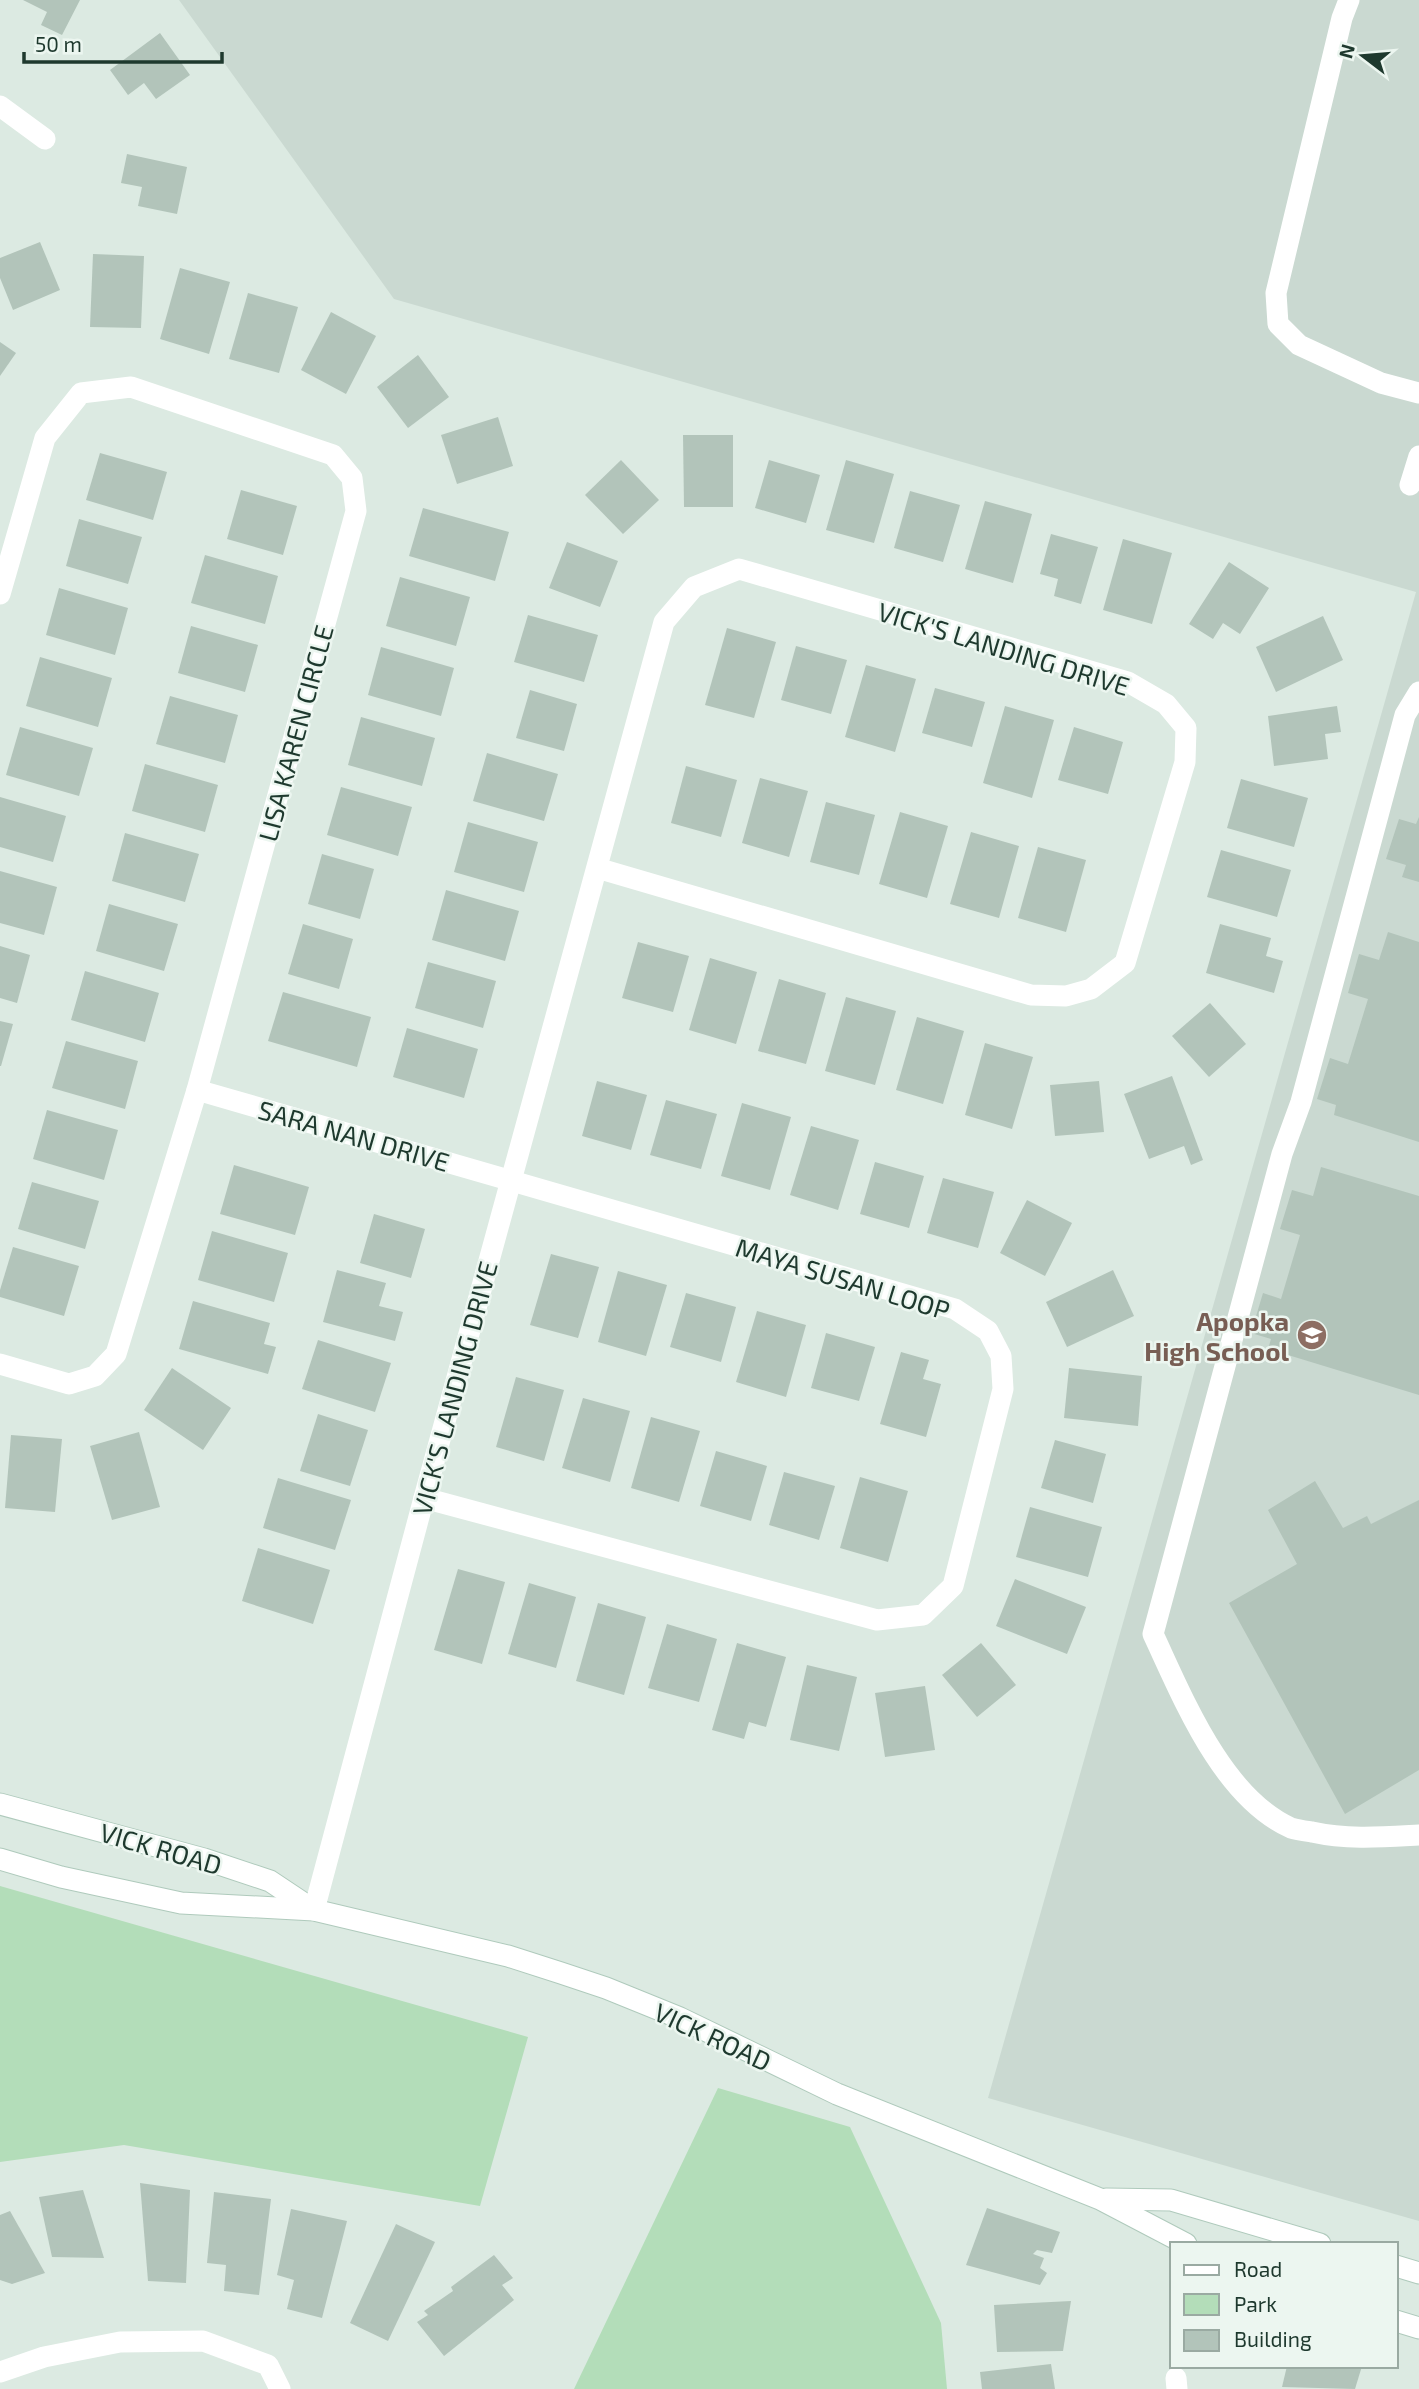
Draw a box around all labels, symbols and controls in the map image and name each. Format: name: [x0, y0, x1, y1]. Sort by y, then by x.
scale bar: [24, 21, 222, 65]
north arrow: [1328, 21, 1398, 91]
text: 50 m: [35, 31, 82, 56]
text: N: [1333, 41, 1359, 61]
street label: VICK'S LANDING DRIVE: [874, 595, 1134, 701]
street label: LISA KAREN CIRCLE: [251, 621, 339, 845]
street label: SARA NAN DRIVE: [255, 1093, 453, 1177]
street label: MAYA SUSAN LOOP: [732, 1231, 954, 1325]
street label: VICK'S LANDING DRIVE: [405, 1258, 503, 1518]
place label: Apopka High School: [1144, 1305, 1289, 1366]
school or university icon: Apopka High School: [1295, 1318, 1329, 1352]
street label: VICK ROAD: [97, 1816, 225, 1880]
street label: VICK ROAD: [650, 1996, 776, 2076]
legend: [1170, 2242, 1398, 2368]
text: Road: [1234, 2256, 1282, 2281]
text: Park: [1234, 2291, 1277, 2316]
text: Building: [1234, 2326, 1312, 2351]

